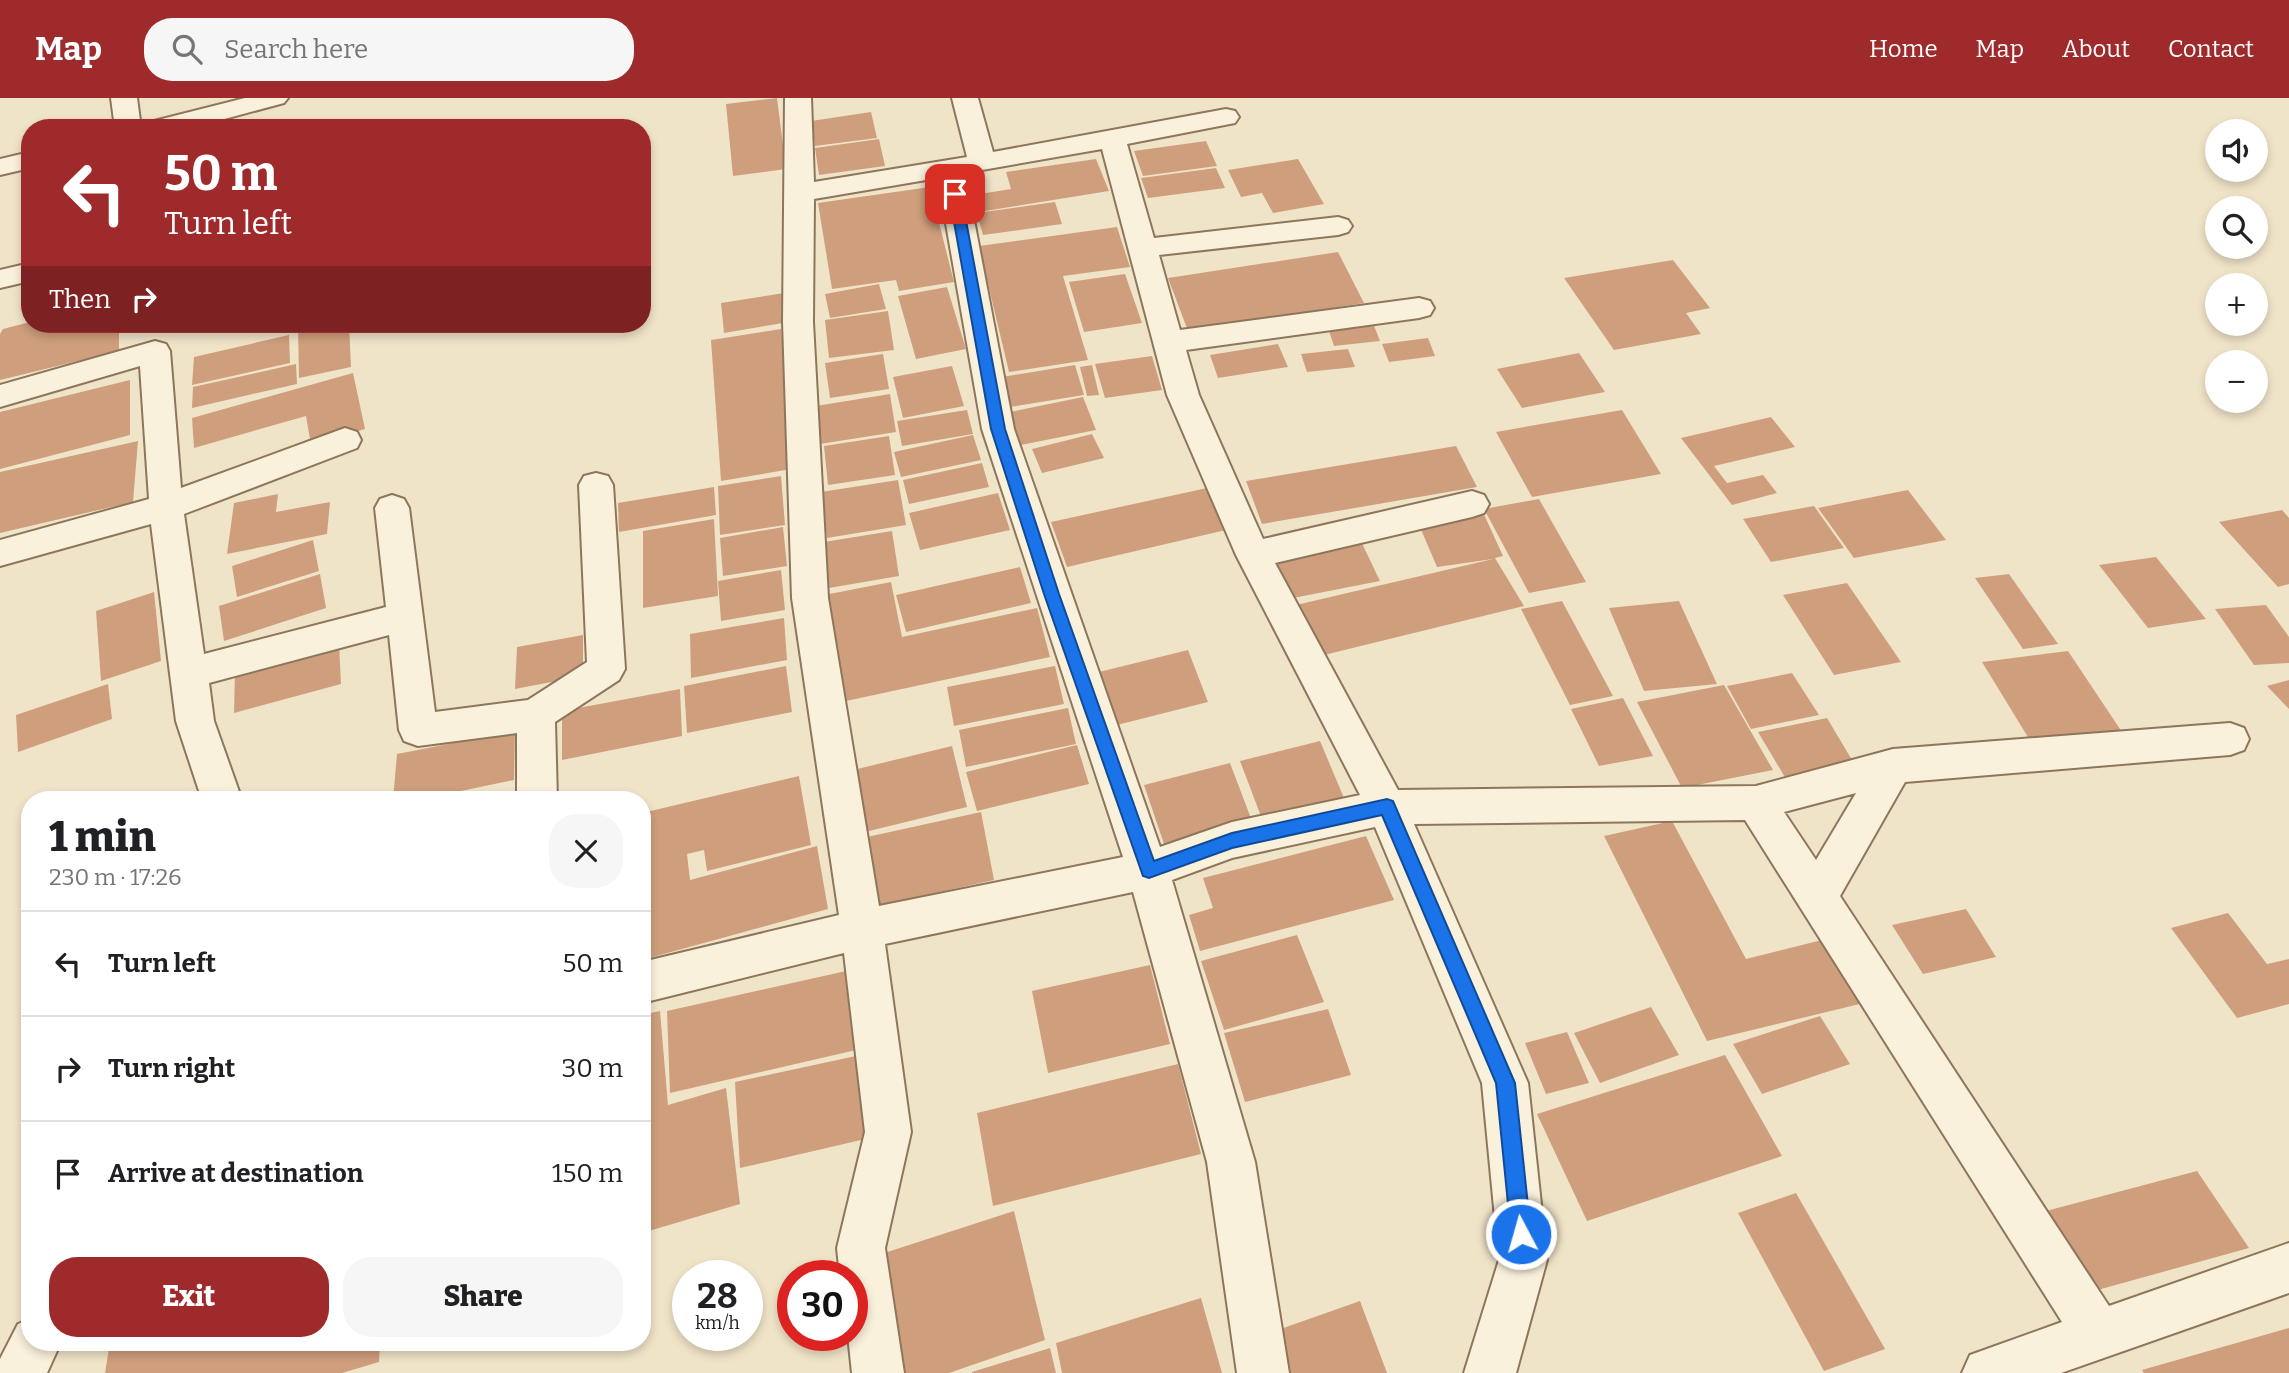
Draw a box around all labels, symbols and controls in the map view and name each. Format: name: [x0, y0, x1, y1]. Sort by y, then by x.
search box: [144, 18, 634, 81]
text: Map: [35, 29, 102, 69]
icon: search: [168, 30, 206, 68]
text: Search here: [224, 34, 368, 65]
text: Home: [1869, 35, 1938, 63]
text: Map: [1976, 35, 2024, 63]
text: About: [2062, 35, 2130, 63]
text: Contact: [2168, 35, 2254, 63]
map controls: [2205, 119, 2268, 413]
button: sound: [2205, 119, 2268, 182]
text: 50 m: [164, 144, 277, 203]
icon: left: [49, 147, 140, 238]
pin: [925, 164, 985, 224]
icon: arrive: [936, 175, 974, 213]
button: search: [2205, 196, 2268, 259]
text: Turn left: [164, 204, 292, 242]
button: +: [2205, 273, 2268, 336]
icon: right: [125, 280, 163, 318]
text: Then: [49, 284, 111, 315]
button: −: [2205, 350, 2268, 413]
text: 1 min: [49, 812, 156, 862]
button: close: [549, 814, 623, 888]
text: 230 m · 17:26: [49, 863, 181, 891]
icon: left: [49, 945, 87, 983]
text: Turn left: [108, 948, 216, 979]
text: 50 m: [562, 948, 623, 979]
icon: right: [49, 1050, 87, 1088]
text: Turn right: [108, 1053, 235, 1084]
text: 30 m: [562, 1053, 623, 1084]
icon: arrive: [49, 1155, 87, 1193]
text: Arrive at destination: [108, 1158, 363, 1189]
text: 150 m: [552, 1158, 623, 1189]
position arrow: [1484, 1197, 1558, 1271]
button: Exit: [49, 1257, 329, 1337]
button: Share: [343, 1257, 623, 1337]
speed limit sign: 30: [777, 1260, 868, 1351]
text: 28: [697, 1275, 738, 1317]
text: km/h: [695, 1312, 740, 1334]

